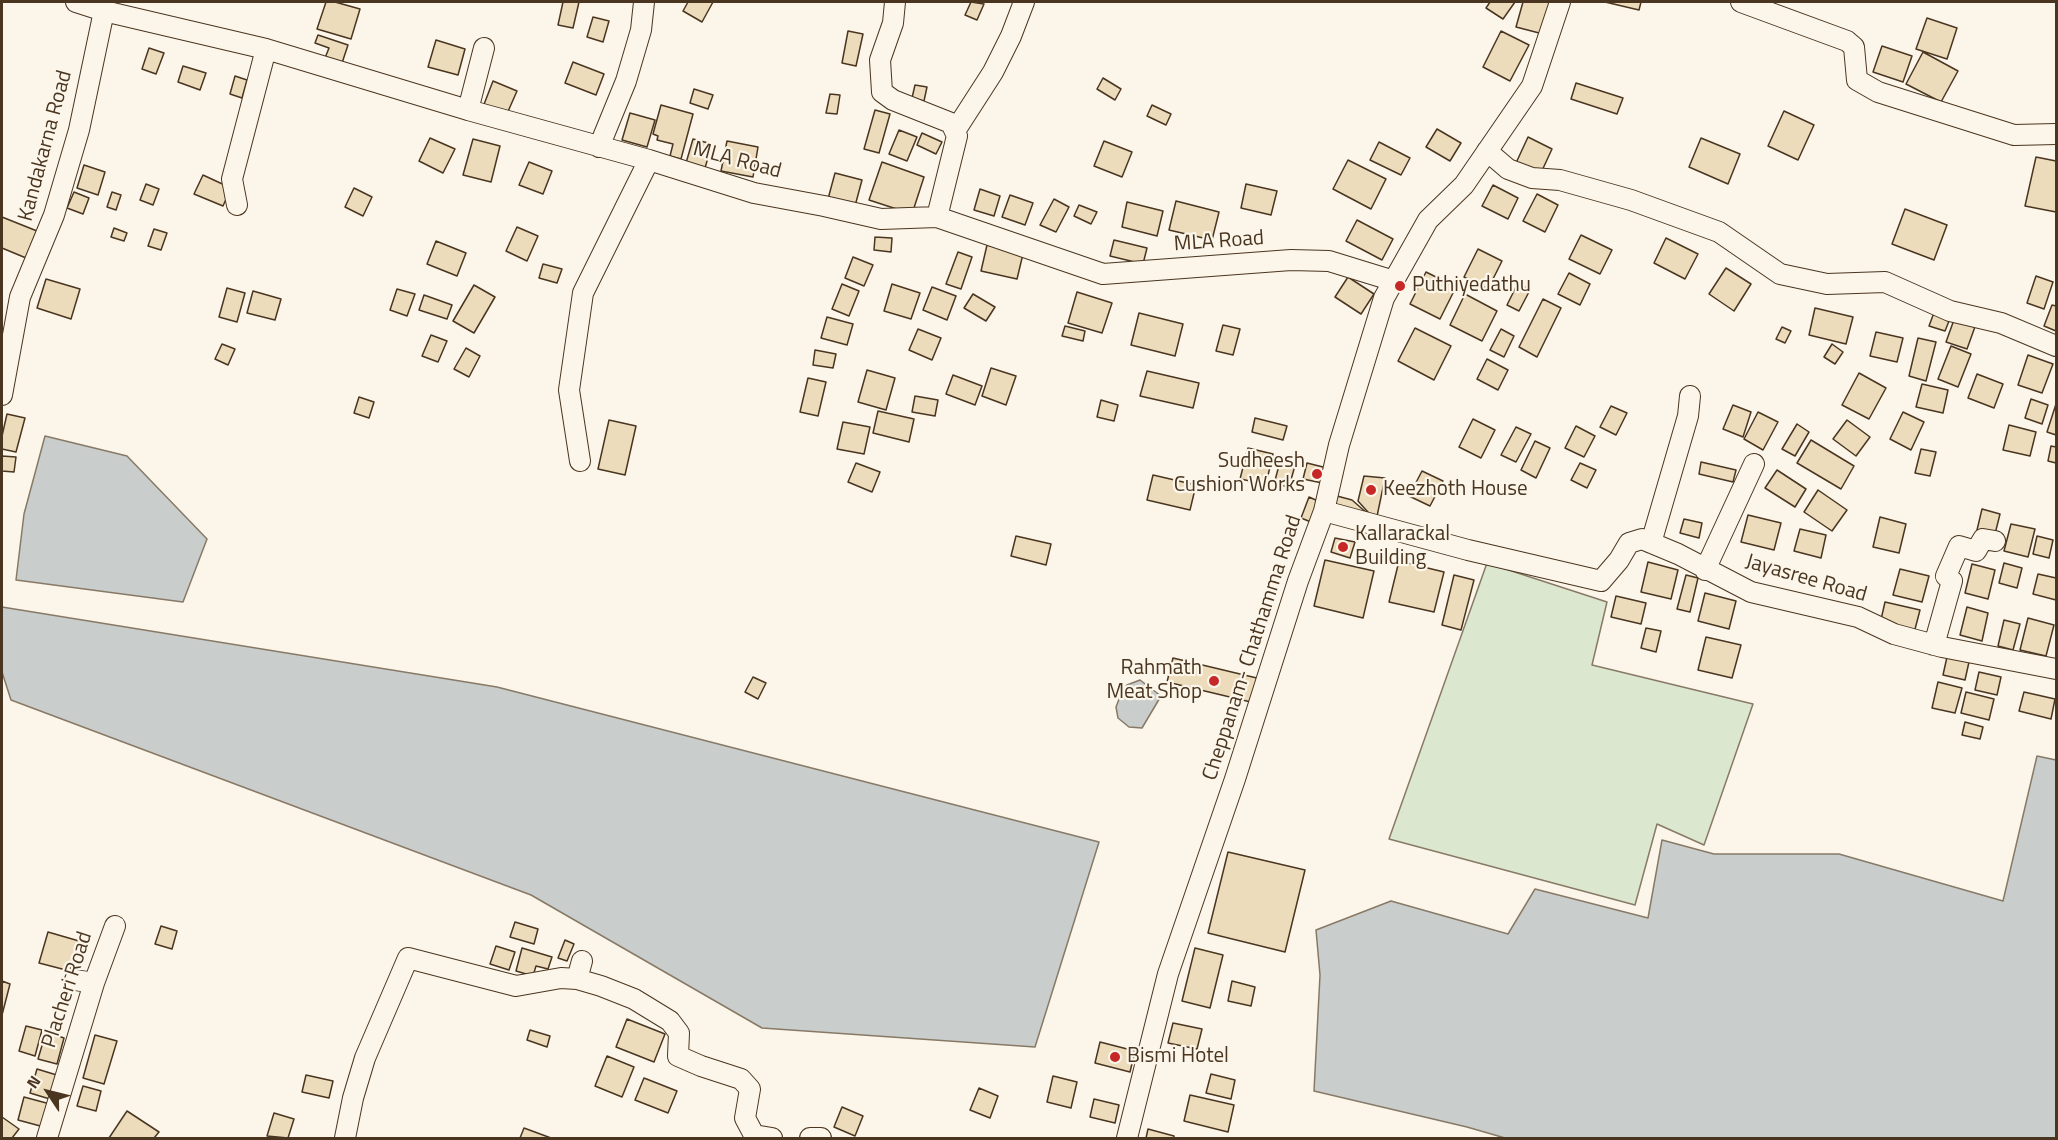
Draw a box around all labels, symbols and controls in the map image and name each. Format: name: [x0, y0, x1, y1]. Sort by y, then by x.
street label: Kandakarna Road: [14, 68, 78, 224]
street label: MLA Road: [690, 137, 784, 185]
street label: MLA Road: [1173, 226, 1265, 258]
place label: Puthiyedathu: [1412, 273, 1531, 299]
marker: Puthiyedathu: [1393, 279, 1407, 293]
place label: Sudheesh Cushion Works: [1174, 449, 1305, 499]
marker: Sudheesh Cushion Works: [1310, 467, 1324, 481]
place label: Keezhoth House: [1383, 477, 1528, 503]
marker: Keezhoth House: [1364, 483, 1378, 497]
street label: Cheppanam- Chathamma Road: [1198, 512, 1308, 784]
place label: Kallarackal Building: [1355, 522, 1450, 572]
marker: Kallarackal Building: [1336, 540, 1350, 554]
street label: Jayasree Road: [1742, 550, 1870, 608]
place label: Rahmath Meat Shop: [1107, 656, 1202, 706]
marker: Rahmath Meat Shop: [1207, 674, 1221, 688]
street label: Placheri Road: [37, 929, 99, 1051]
place label: Bismi Hotel: [1127, 1044, 1229, 1070]
marker: Bismi Hotel: [1108, 1050, 1122, 1064]
north arrow: [18, 1062, 78, 1122]
text: N: [20, 1070, 46, 1093]

